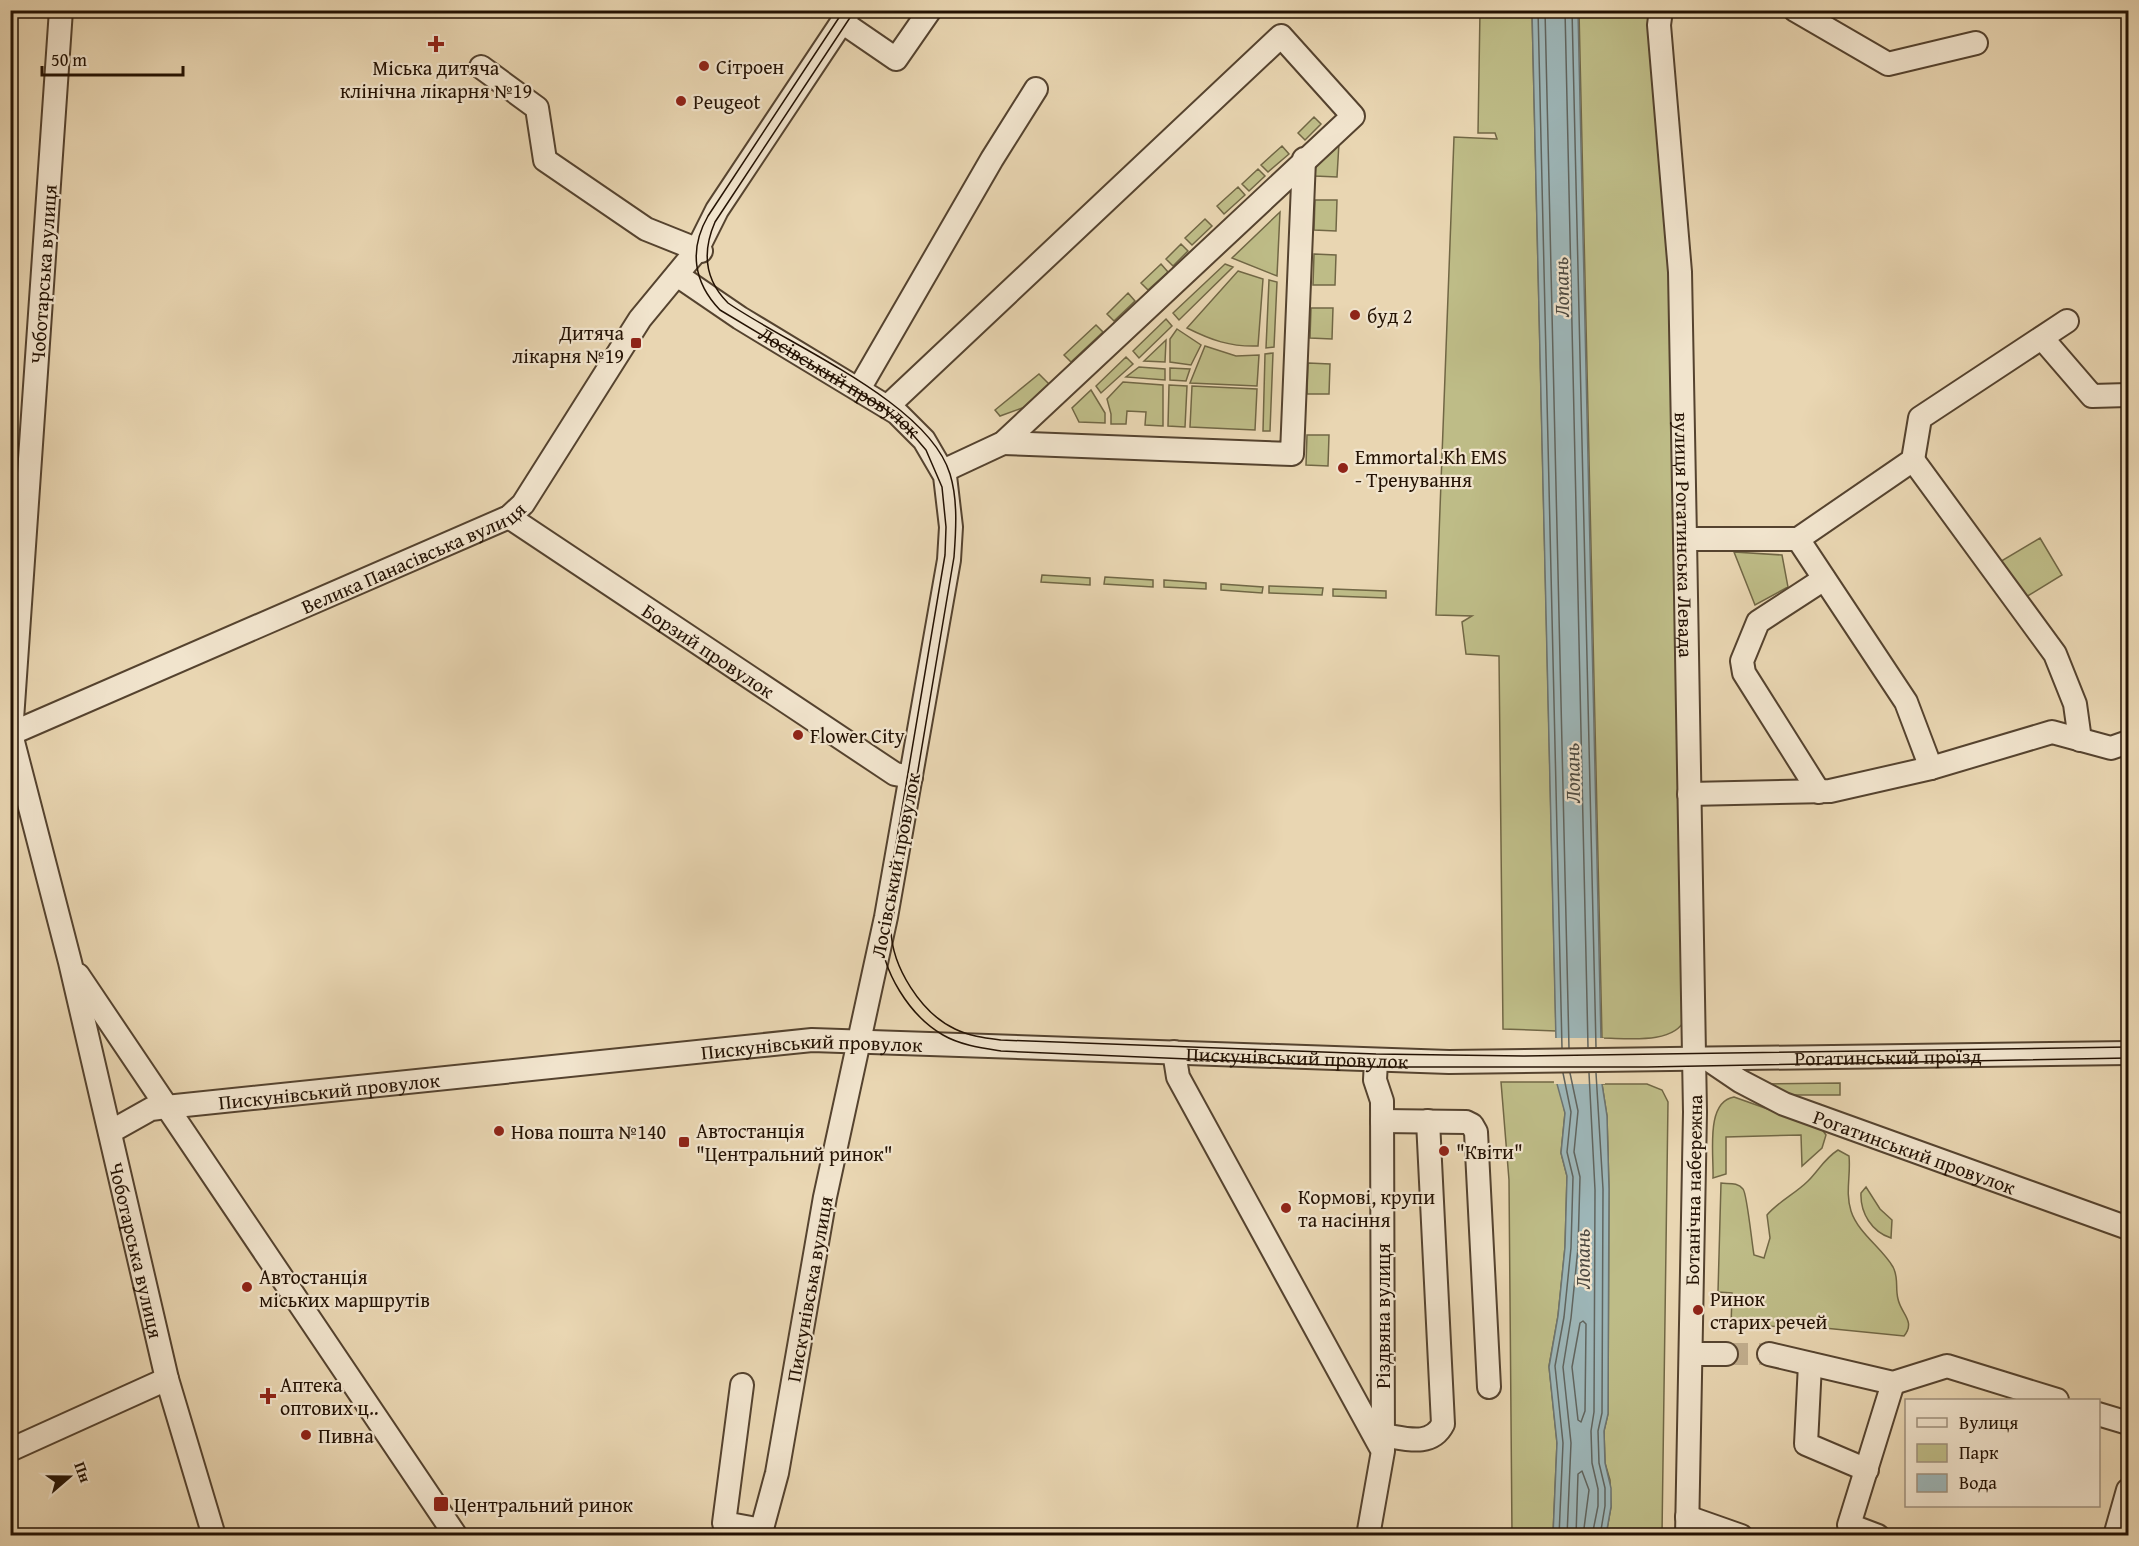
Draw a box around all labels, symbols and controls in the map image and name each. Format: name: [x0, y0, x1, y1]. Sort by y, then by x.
marker: Міська дитяча клінічна лікарня №19: [427, 35, 445, 53]
scale bar: [42, 39, 183, 77]
text: 50 m: [51, 46, 87, 73]
place label: Сітроен: [716, 52, 785, 81]
place label: Міська дитяча клінічна лікарня №19: [340, 53, 532, 105]
marker: Сітроен: [697, 59, 711, 73]
place label: Peugeot: [693, 87, 761, 116]
marker: Peugeot: [674, 94, 688, 108]
street label: Чоботарська вулиця: [22, 183, 64, 365]
water label: Лопань: [1545, 256, 1577, 318]
place label: буд 2: [1367, 301, 1412, 330]
marker: буд 2: [1348, 308, 1362, 322]
place label: Дитяча лікарня №19: [512, 318, 624, 370]
street label: Лосівський провулок: [754, 318, 928, 444]
marker: Дитяча лікарня №19: [629, 336, 643, 350]
street label: вулиця Рогатинська Левада: [1668, 412, 1702, 658]
place label: Emmortal.Kh EMS - Тренування: [1355, 442, 1507, 494]
marker: Emmortal.Kh EMS - Тренування: [1336, 461, 1350, 475]
street label: Велика Панасівська вулиця: [296, 495, 532, 620]
street label: Борзий провулок: [637, 595, 781, 705]
place label: Flower City: [810, 721, 905, 750]
marker: Flower City: [791, 728, 805, 742]
water label: Лопань: [1556, 742, 1588, 804]
street label: Лосівський провулок: [863, 769, 927, 960]
street label: Пискунівський провулок: [699, 1025, 924, 1066]
street label: Пискунівський провулок: [1186, 1038, 1409, 1075]
street label: Рогатинський проїзд: [1794, 1040, 1982, 1072]
street label: Пискунівський провулок: [217, 1064, 442, 1116]
street label: Ботанічна набережна: [1677, 1094, 1709, 1286]
street label: Рогатинський провулок: [1810, 1101, 2020, 1201]
place label: Автостанція "Центральний ринок": [696, 1116, 893, 1168]
place label: Нова пошта №140: [511, 1117, 666, 1146]
marker: Нова пошта №140: [492, 1124, 506, 1138]
marker: Автостанція "Центральний ринок": [677, 1135, 691, 1149]
place label: "Квіти": [1456, 1137, 1523, 1166]
marker: "Квіти": [1437, 1144, 1451, 1158]
street label: Чоботарська вулиця: [102, 1159, 172, 1341]
place label: Кормові, крупи та насіння: [1298, 1182, 1435, 1234]
street label: Пискунівська вулиця: [778, 1194, 840, 1384]
marker: Кормові, крупи та насіння: [1279, 1201, 1293, 1215]
water label: Лопань: [1567, 1229, 1598, 1289]
street label: Різдвяна вулиця: [1368, 1243, 1397, 1389]
place label: Автостанція міських маршрутів: [259, 1262, 430, 1314]
marker: Автостанція міських маршрутів: [240, 1280, 254, 1294]
place label: Ринок старих речей: [1710, 1284, 1828, 1336]
marker: Ринок старих речей: [1691, 1303, 1705, 1317]
place label: Аптека оптових ц‥: [280, 1370, 379, 1422]
marker: Аптека оптових ц‥: [261, 1389, 275, 1403]
legend: [1905, 1399, 2100, 1507]
text: Вулиця: [1959, 1409, 2018, 1436]
place label: Пивна: [318, 1421, 374, 1450]
marker: Пивна: [299, 1428, 313, 1442]
text: Парк: [1959, 1439, 1999, 1466]
north arrow: [39, 1447, 99, 1507]
text: Пн: [68, 1458, 98, 1486]
text: Вода: [1959, 1469, 1997, 1496]
place label: Центральний ринок: [454, 1490, 634, 1519]
marker: Центральний ринок: [432, 1495, 450, 1513]

